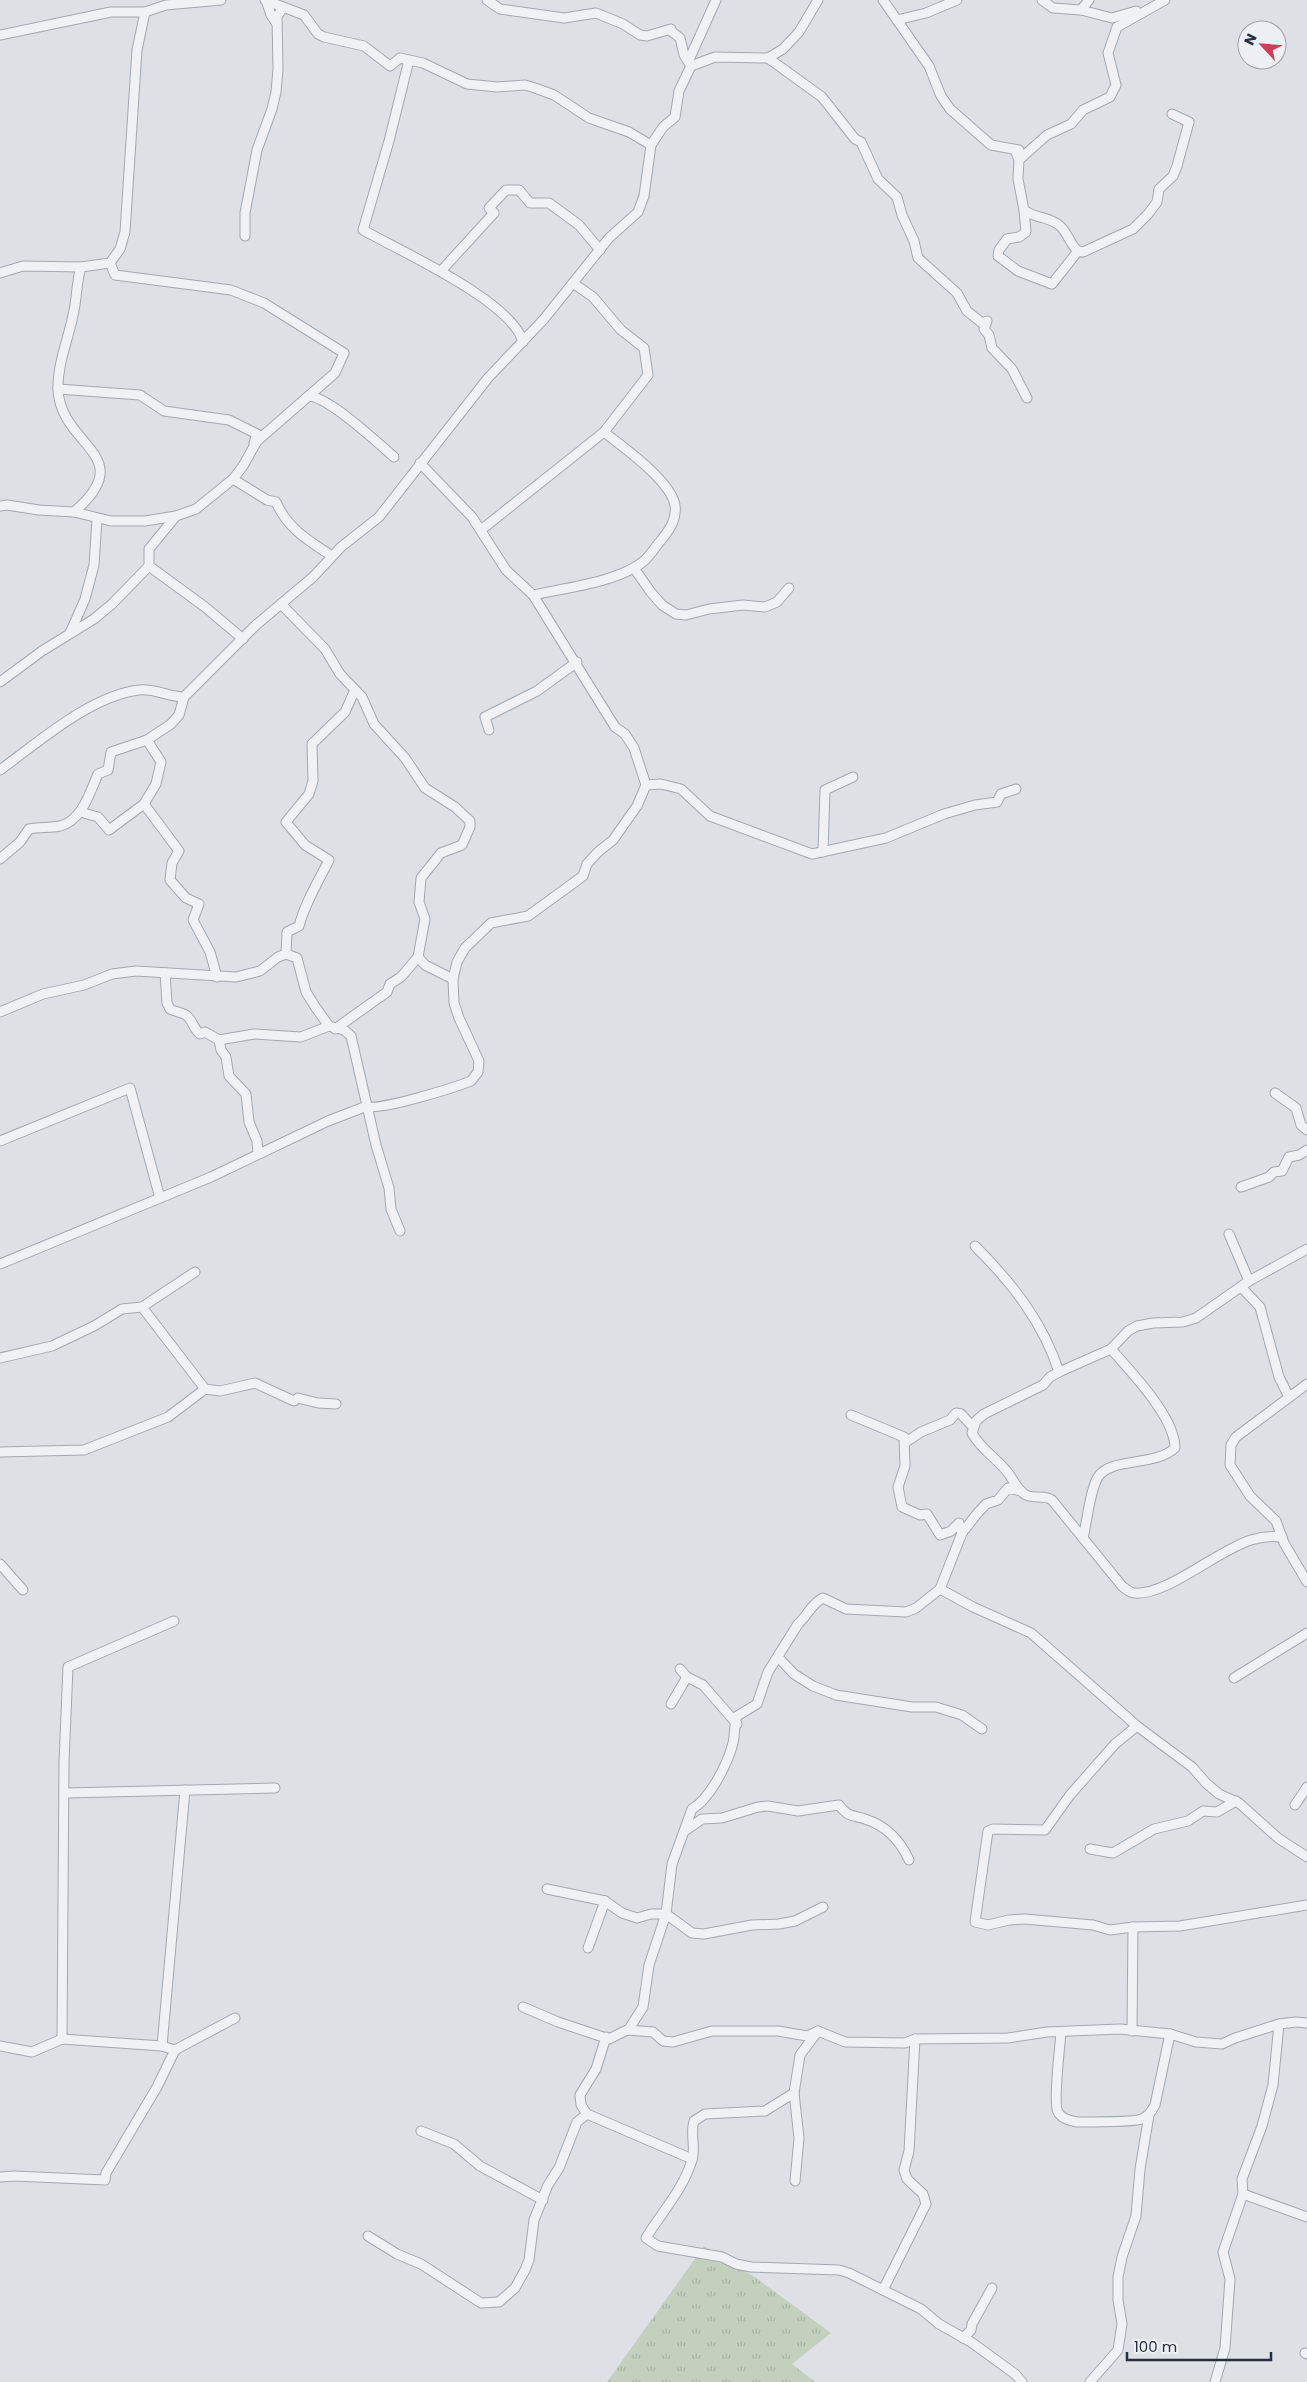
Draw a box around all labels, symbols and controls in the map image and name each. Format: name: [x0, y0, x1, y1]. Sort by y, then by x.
north arrow: [1237, 20, 1287, 70]
text: N: [1239, 30, 1262, 48]
scale bar: [1127, 2330, 1271, 2362]
text: 100 m: [1134, 2336, 1177, 2357]

